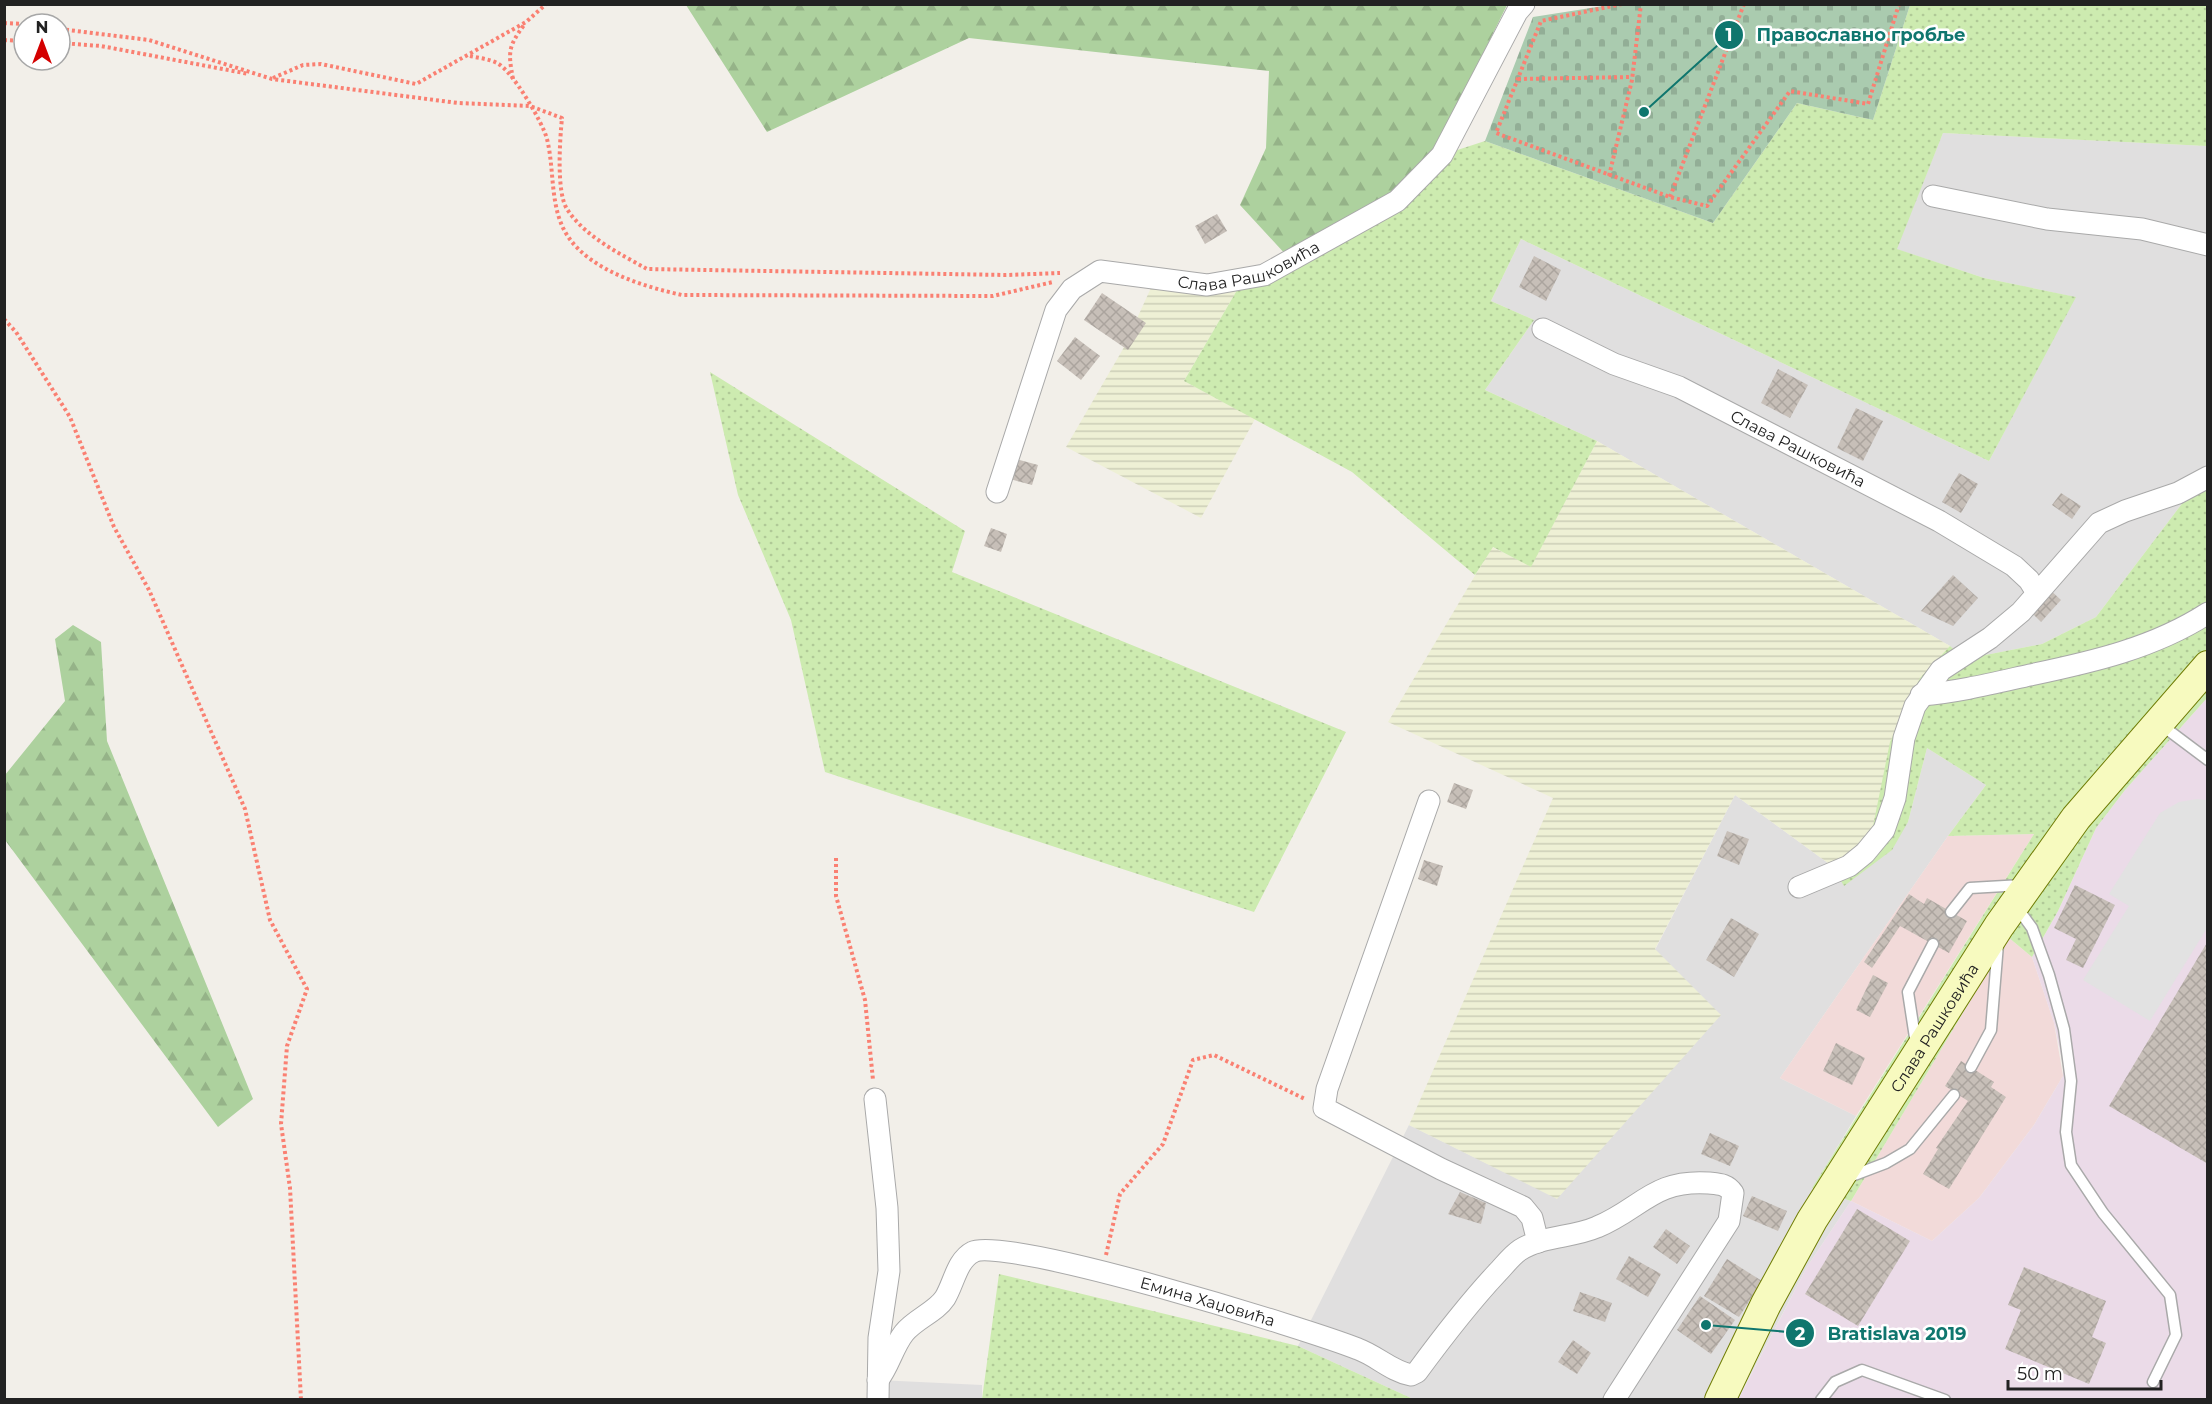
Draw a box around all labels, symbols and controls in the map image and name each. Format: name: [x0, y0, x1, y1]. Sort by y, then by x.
north arrow: [12, 12, 72, 72]
callout: Православно гробље: [1714, 17, 1977, 53]
text: N: [36, 18, 48, 37]
text: 1: [1725, 24, 1733, 46]
text: Православно гробље: [1756, 24, 1966, 46]
street label: Слава Рашковића: [1176, 237, 1323, 295]
street label: Слава Рашковића: [1727, 406, 1868, 491]
street label: Слава Рашковића: [1887, 960, 1983, 1096]
street label: Емина Хаџовића: [1138, 1273, 1277, 1331]
callout: Bratislava 2019: [1785, 1315, 1978, 1351]
text: 2: [1795, 1323, 1806, 1345]
text: Bratislava 2019: [1828, 1323, 1966, 1345]
scale bar: [2008, 1353, 2161, 1391]
text: 50 m: [2017, 1363, 2063, 1385]

